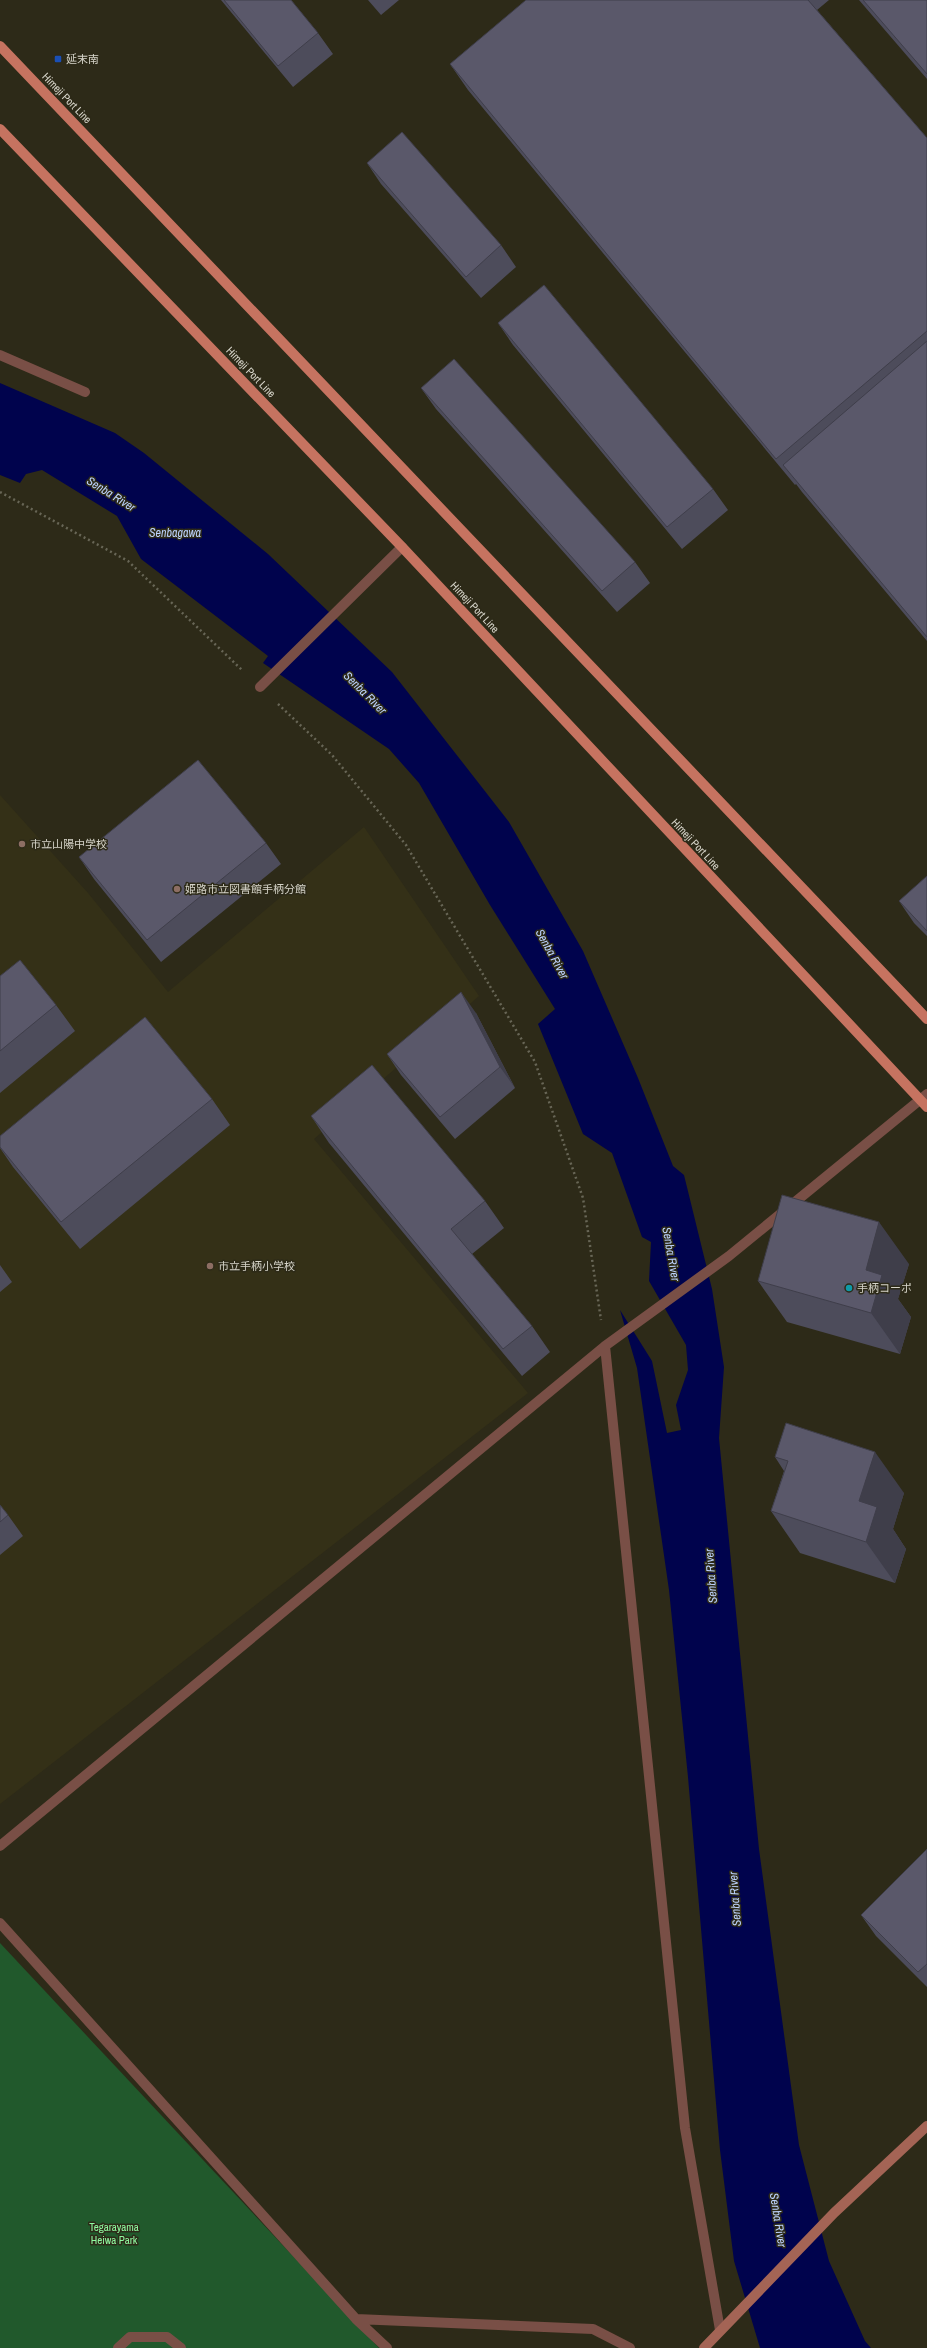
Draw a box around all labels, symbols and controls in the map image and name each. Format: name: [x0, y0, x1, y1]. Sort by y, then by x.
place label: 延末南: [66, 52, 99, 66]
marker: 延末南: [53, 54, 63, 64]
street label: Himeji Port Line: [39, 70, 95, 126]
street label: Himeji Port Line: [223, 344, 279, 400]
water label: Senba River: [84, 473, 139, 516]
water label: Senbagawa: [149, 525, 202, 541]
street label: Himeji Port Line: [448, 578, 502, 636]
water label: Senba River: [340, 668, 391, 719]
street label: Himeji Port Line: [669, 815, 723, 873]
place label: 市立山陽中学校: [30, 837, 107, 851]
marker: 市立山陽中学校: [17, 839, 27, 849]
place label: 姫路市立図書館手柄分館: [185, 882, 306, 896]
marker: 姫路市立図書館手柄分館: [172, 884, 182, 894]
water label: Senba River: [532, 926, 573, 982]
water label: Senba River: [658, 1226, 684, 1283]
place label: 市立手柄小学校: [218, 1259, 295, 1273]
marker: 市立手柄小学校: [205, 1261, 215, 1271]
place label: 手柄コーポ: [857, 1281, 912, 1295]
marker: 手柄コーポ: [844, 1283, 854, 1293]
water label: Senba River: [701, 1547, 721, 1604]
water label: Senba River: [725, 1870, 745, 1927]
water label: Senba River: [766, 2192, 790, 2249]
park label: Tegarayama Heiwa Park: [89, 2220, 139, 2247]

